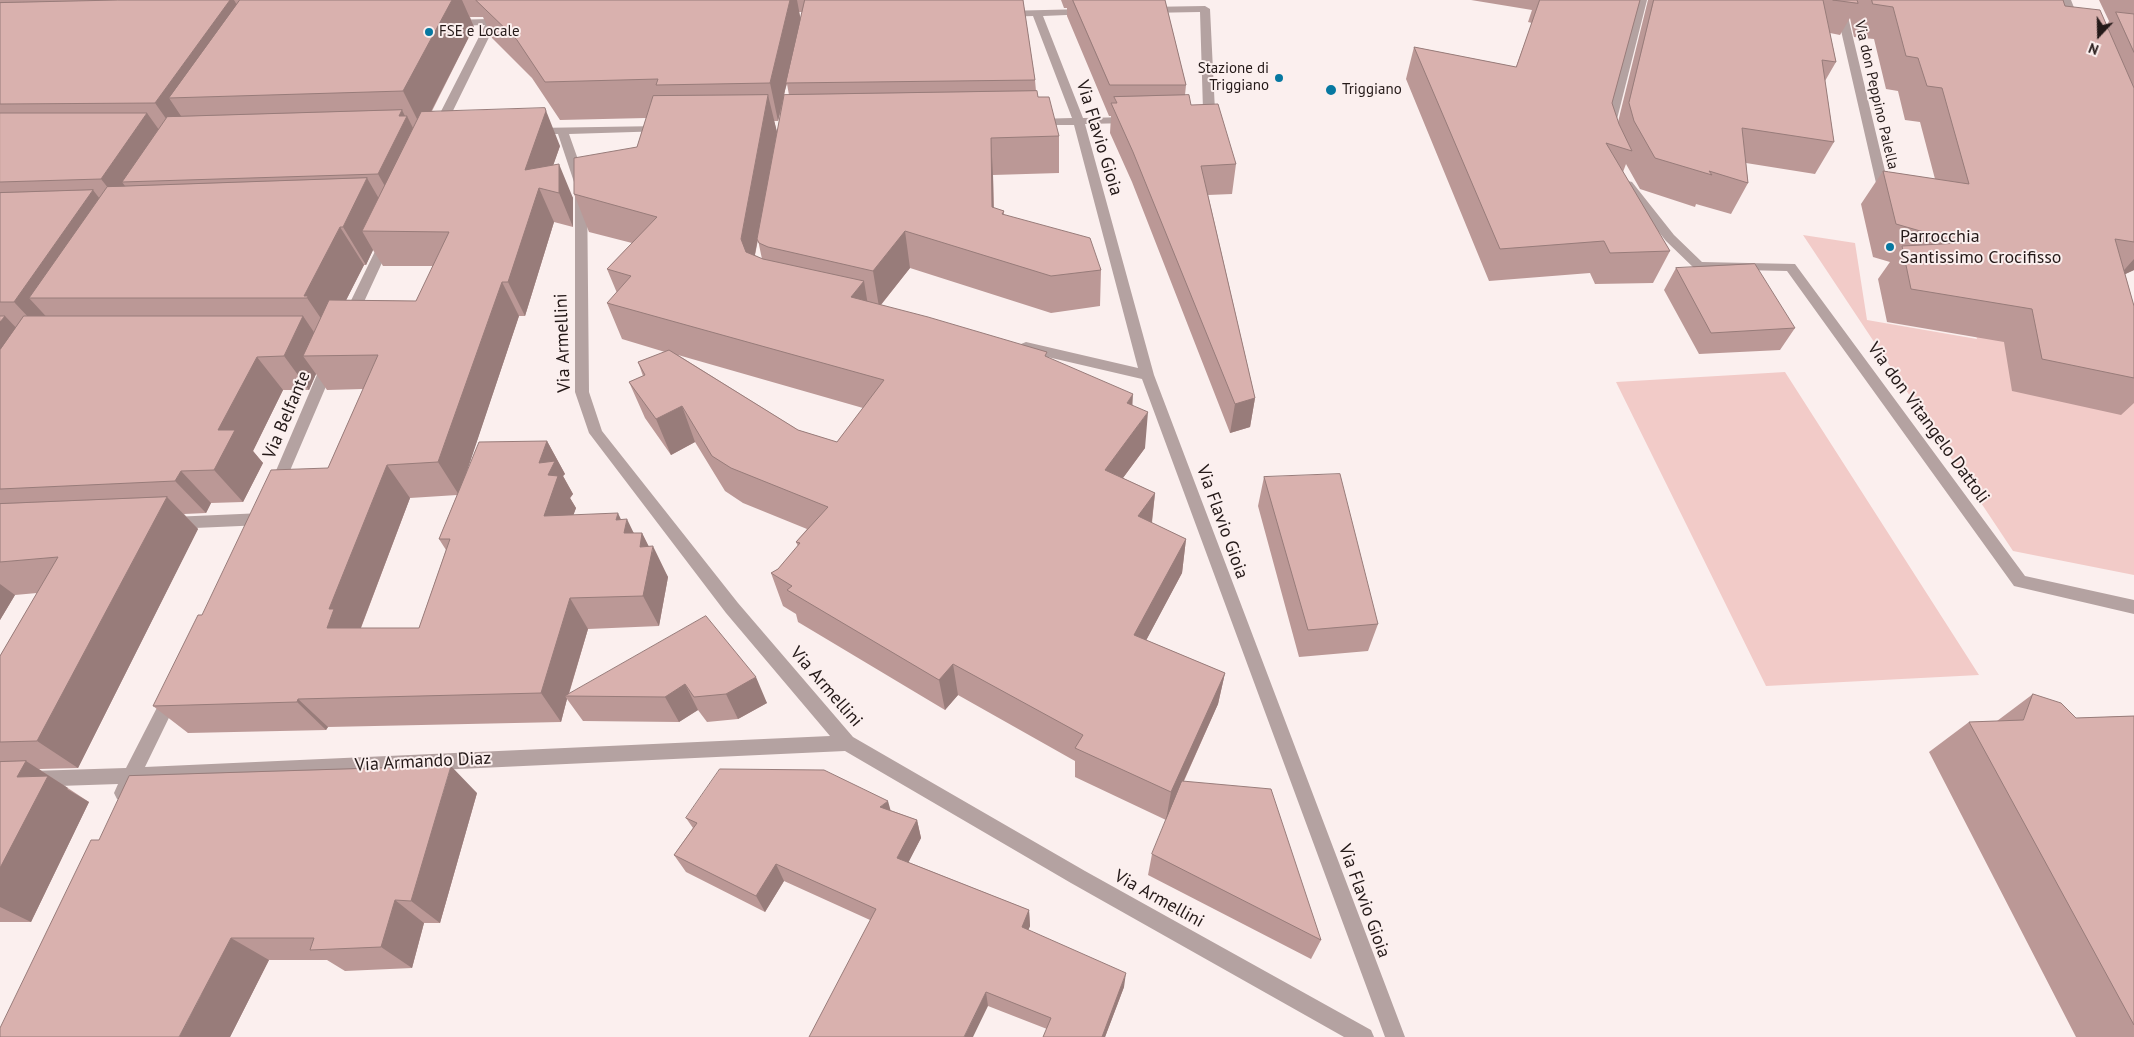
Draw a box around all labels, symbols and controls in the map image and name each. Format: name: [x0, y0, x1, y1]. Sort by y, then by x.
north arrow: [2074, 10, 2124, 60]
street label: Via don Peppino Palella: [1850, 19, 1902, 171]
place label: FSE e Locale: [439, 23, 520, 41]
marker: FSE e Locale: [423, 26, 435, 38]
text: N: [2086, 39, 2101, 59]
place label: Stazione di Triggiano: [1198, 60, 1269, 95]
marker: Stazione di Triggiano: [1273, 72, 1285, 84]
street label: Via Flavio Gioia: [1071, 78, 1127, 198]
place label: Triggiano: [1342, 81, 1402, 99]
marker: Triggiano: [1324, 83, 1338, 97]
place label: Parrocchia Santissimo Crocifisso: [1900, 226, 2062, 268]
marker: Parrocchia Santissimo Crocifisso: [1884, 241, 1896, 253]
street label: Via Armellini: [550, 293, 576, 393]
street label: Via don Vitangelo Dattoli: [1862, 338, 1994, 508]
street label: Via Belfante: [259, 368, 315, 462]
street label: Via Flavio Gioia: [1191, 462, 1253, 582]
street label: Via Armellini: [785, 642, 867, 732]
street label: Via Armando Diaz: [354, 748, 492, 776]
street label: Via Flavio Gioia: [1333, 841, 1395, 961]
street label: Via Armellini: [1110, 866, 1208, 932]

